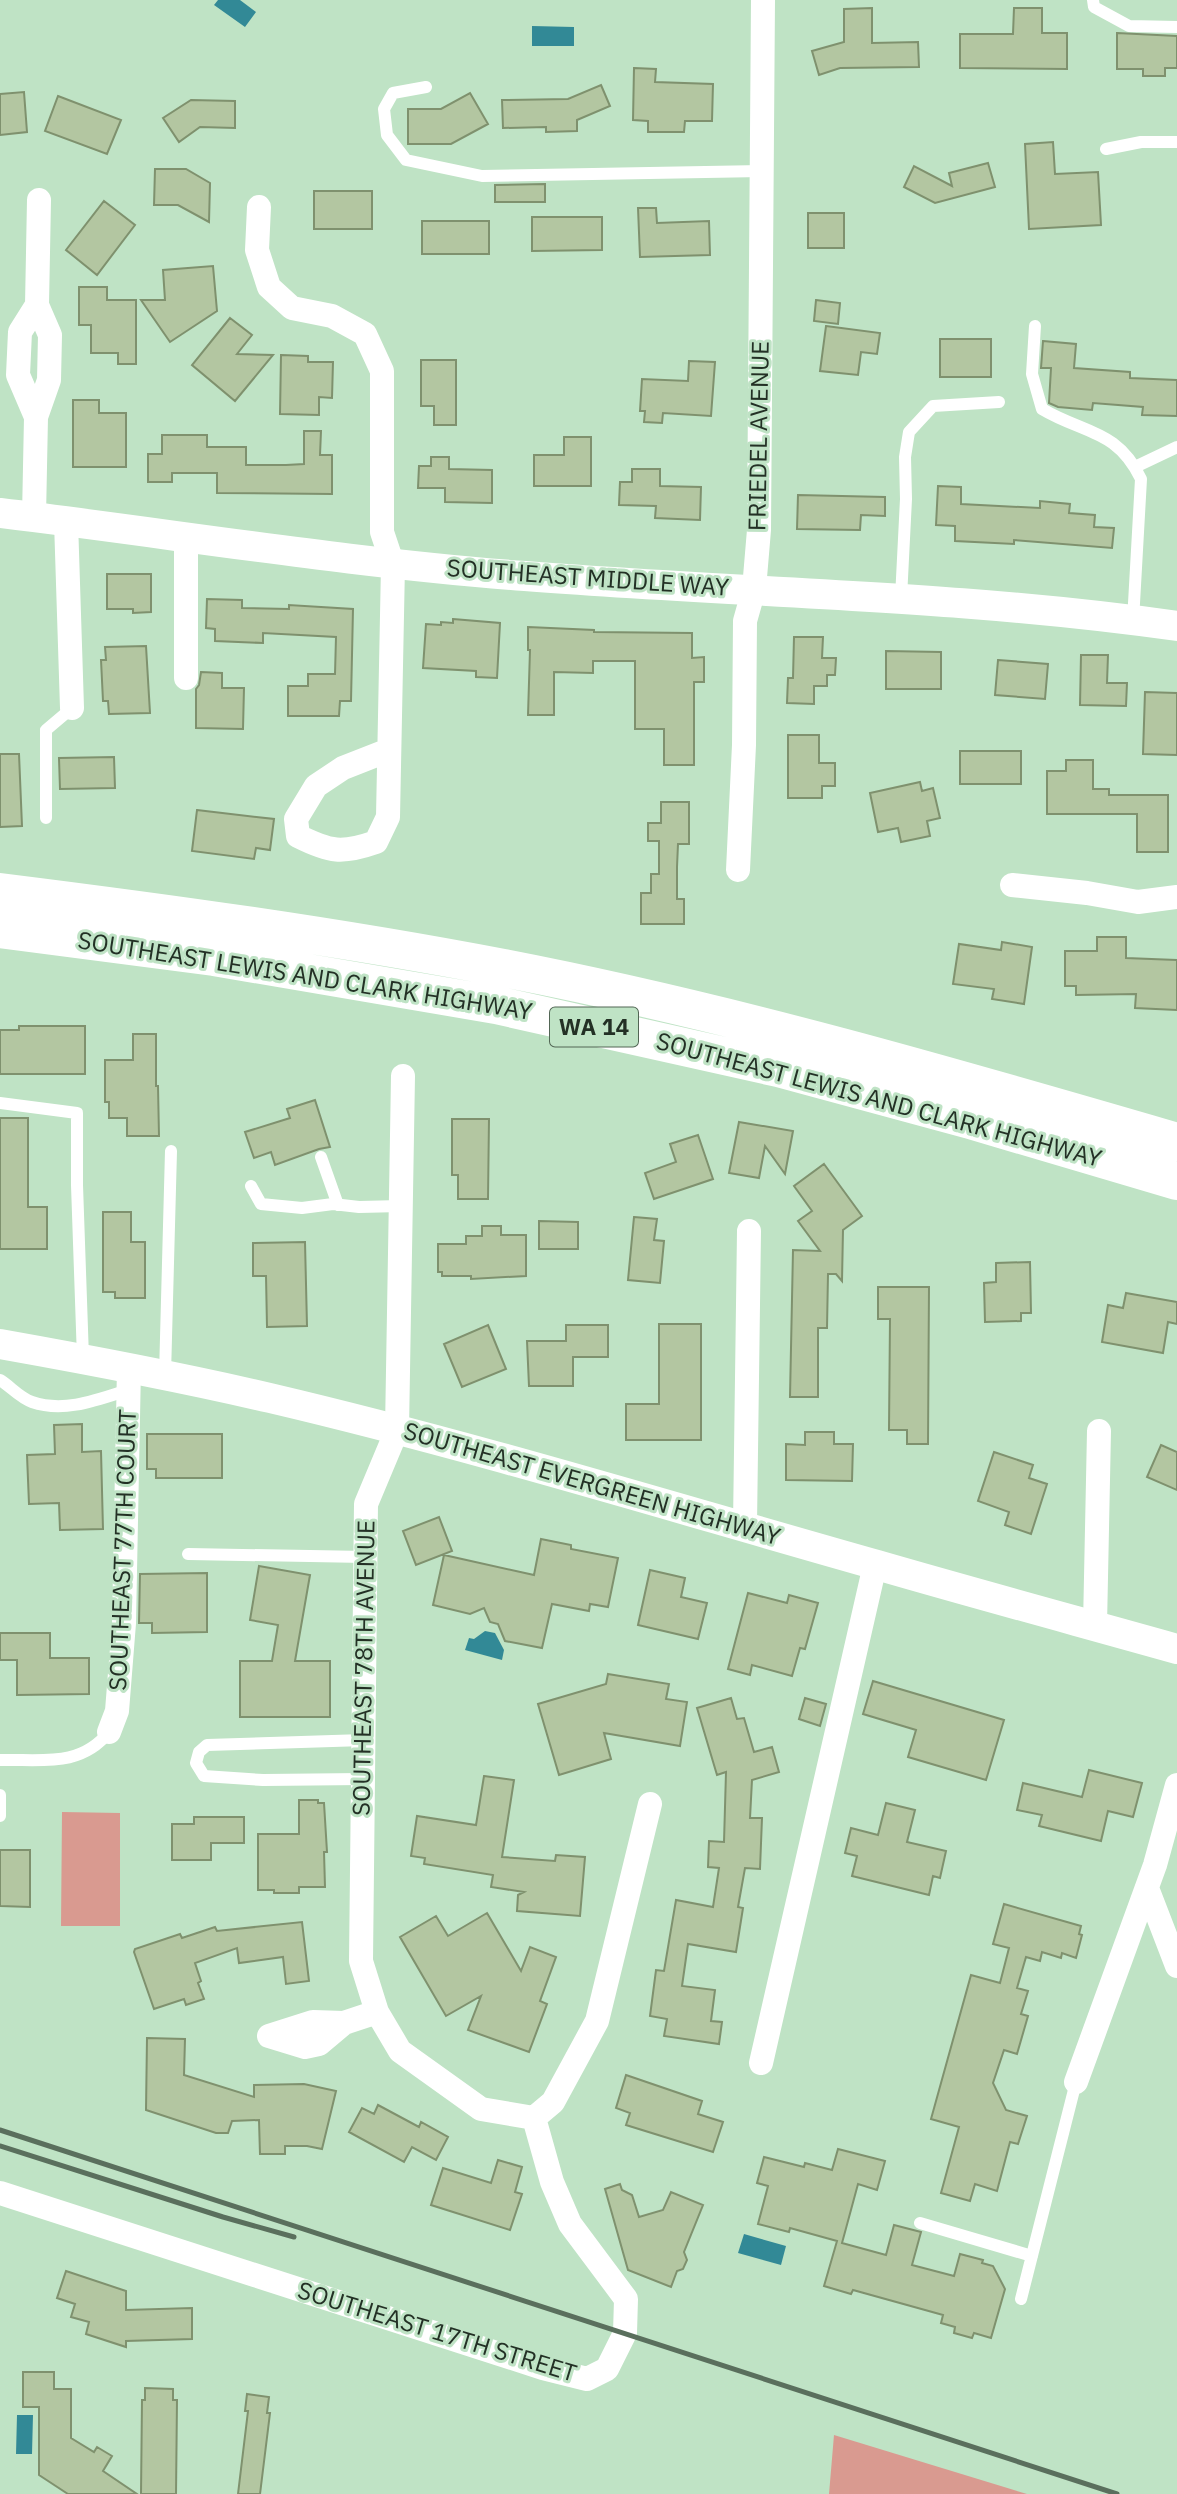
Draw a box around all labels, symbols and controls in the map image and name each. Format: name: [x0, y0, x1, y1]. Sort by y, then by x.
street label: FRIEDEL AVENUE: [740, 341, 776, 531]
street label: SOUTHEAST MIDDLE WAY: [446, 551, 730, 603]
street label: SOUTHEAST LEWIS AND CLARK HIGHWAY: [76, 923, 535, 1027]
road number: WA 14: [550, 1008, 638, 1046]
street label: SOUTHEAST LEWIS AND CLARK HIGHWAY: [653, 1024, 1105, 1174]
street label: SOUTHEAST 77TH COURT: [101, 1408, 143, 1691]
street label: SOUTHEAST EVERGREEN HIGHWAY: [400, 1414, 784, 1552]
street label: SOUTHEAST 78TH AVENUE: [344, 1520, 382, 1816]
street label: SOUTHEAST 17TH STREET: [294, 2273, 581, 2389]

